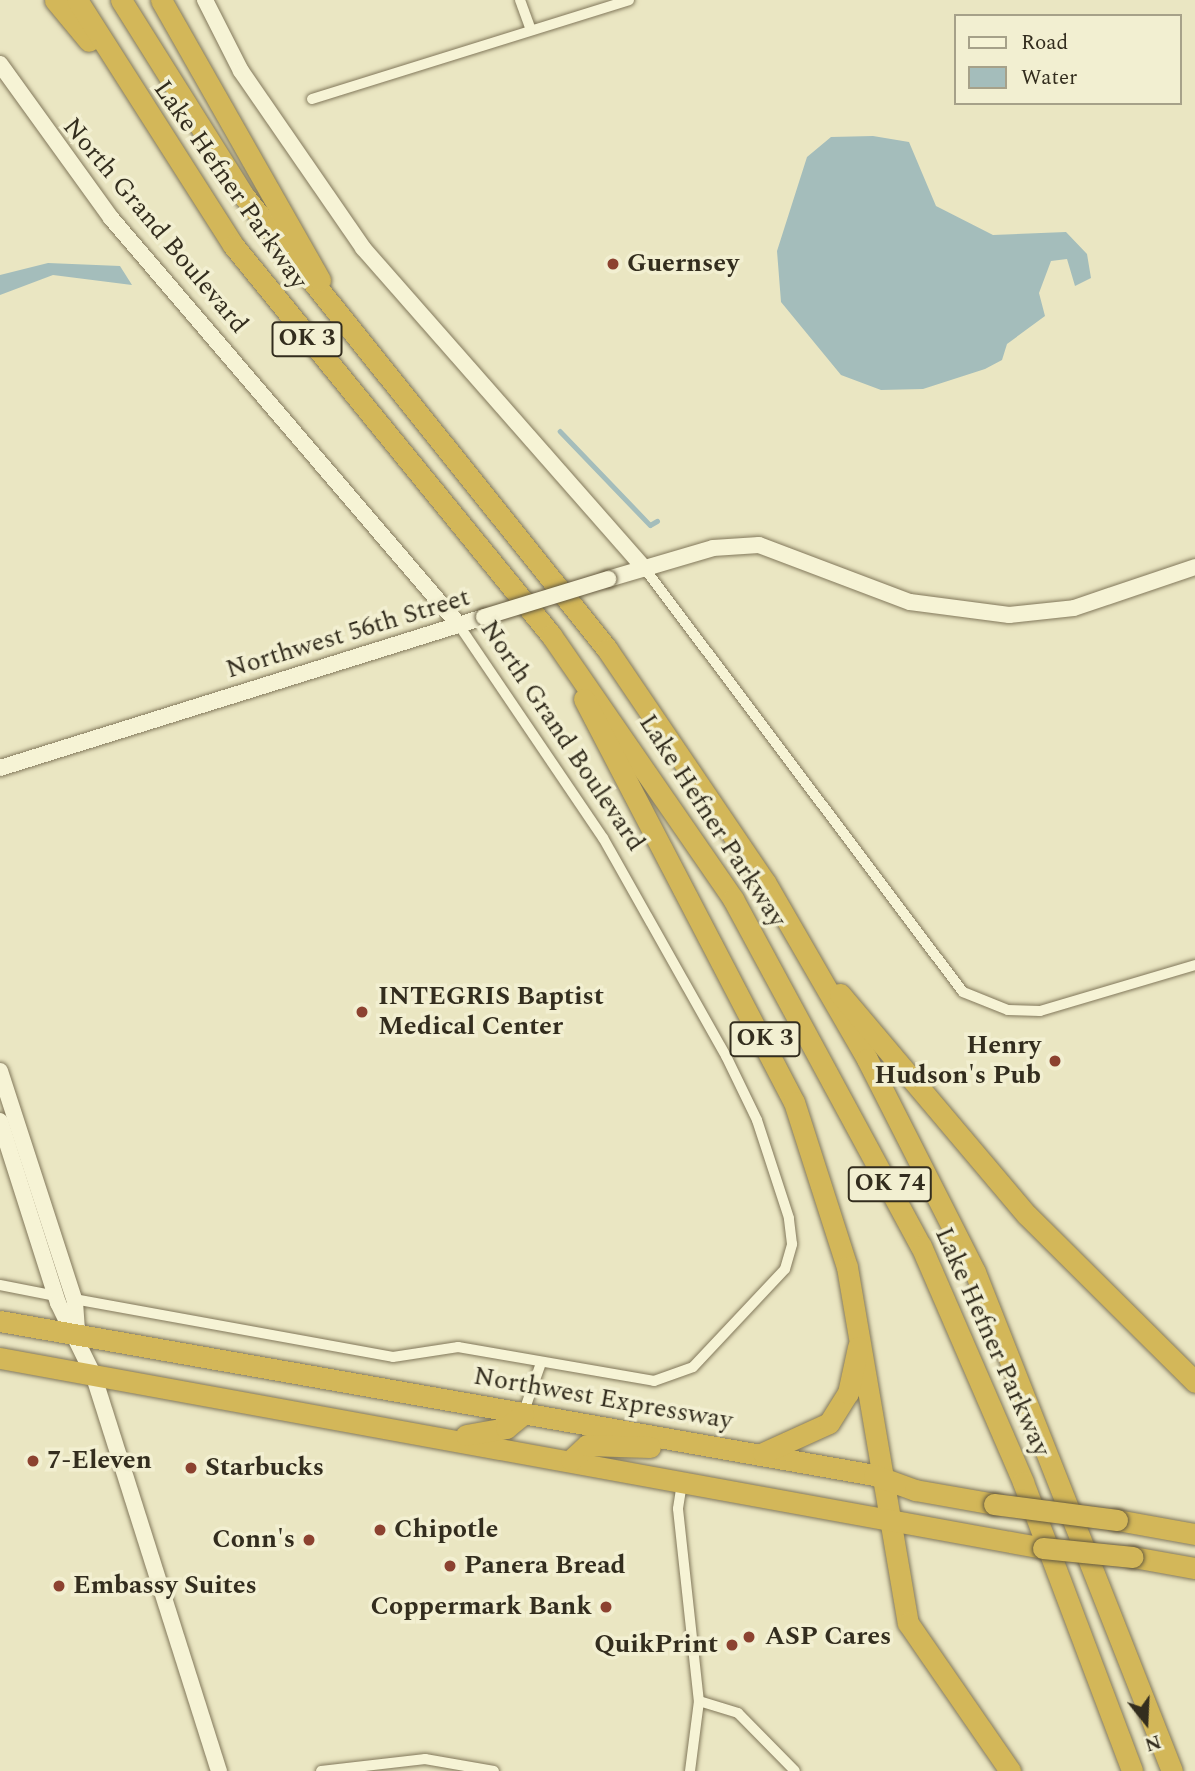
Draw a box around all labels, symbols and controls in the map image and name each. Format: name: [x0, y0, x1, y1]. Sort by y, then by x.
legend: [954, 14, 1181, 105]
text: Road: [1021, 27, 1068, 59]
text: Water: [1021, 62, 1077, 94]
street label: Lake Hefner Parkway: [146, 75, 314, 295]
street label: North Grand Boulevard: [56, 112, 254, 340]
place label: Guernsey: [627, 248, 739, 280]
marker: Guernsey: [605, 256, 621, 272]
road number: OK 3: [270, 318, 344, 360]
street label: Northwest 56th Street: [222, 582, 474, 686]
street label: North Grand Boulevard: [473, 615, 651, 857]
street label: Lake Hefner Parkway: [632, 709, 792, 933]
place label: INTEGRIS Baptist Medical Center: [378, 981, 604, 1042]
marker: INTEGRIS Baptist Medical Center: [352, 1002, 372, 1022]
road number: OK 3: [728, 1018, 802, 1059]
place label: Henry Hudson's Pub: [874, 1030, 1041, 1092]
marker: Henry Hudson's Pub: [1047, 1053, 1063, 1069]
road number: OK 74: [846, 1164, 934, 1204]
street label: Lake Hefner Parkway: [927, 1223, 1057, 1461]
street label: Northwest Expressway: [471, 1361, 735, 1437]
place label: 7-Eleven: [47, 1445, 152, 1477]
place label: Starbucks: [205, 1452, 324, 1484]
marker: 7-Eleven: [25, 1453, 41, 1469]
marker: Starbucks: [183, 1460, 199, 1476]
place label: Chipotle: [394, 1514, 498, 1546]
marker: Chipotle: [372, 1522, 388, 1538]
place label: Conn's: [212, 1524, 295, 1556]
marker: Conn's: [301, 1532, 317, 1548]
place label: Panera Bread: [464, 1550, 626, 1582]
marker: Panera Bread: [442, 1558, 458, 1574]
place label: Embassy Suites: [73, 1570, 257, 1602]
marker: Embassy Suites: [51, 1578, 67, 1594]
place label: Coppermark Bank: [371, 1591, 592, 1623]
marker: Coppermark Bank: [598, 1599, 614, 1615]
place label: ASP Cares: [765, 1621, 891, 1653]
marker: ASP Cares: [739, 1627, 759, 1647]
place label: QuikPrint: [594, 1629, 718, 1661]
marker: QuikPrint: [724, 1637, 740, 1653]
north arrow: [1111, 1687, 1181, 1757]
text: N: [1141, 1726, 1165, 1759]

